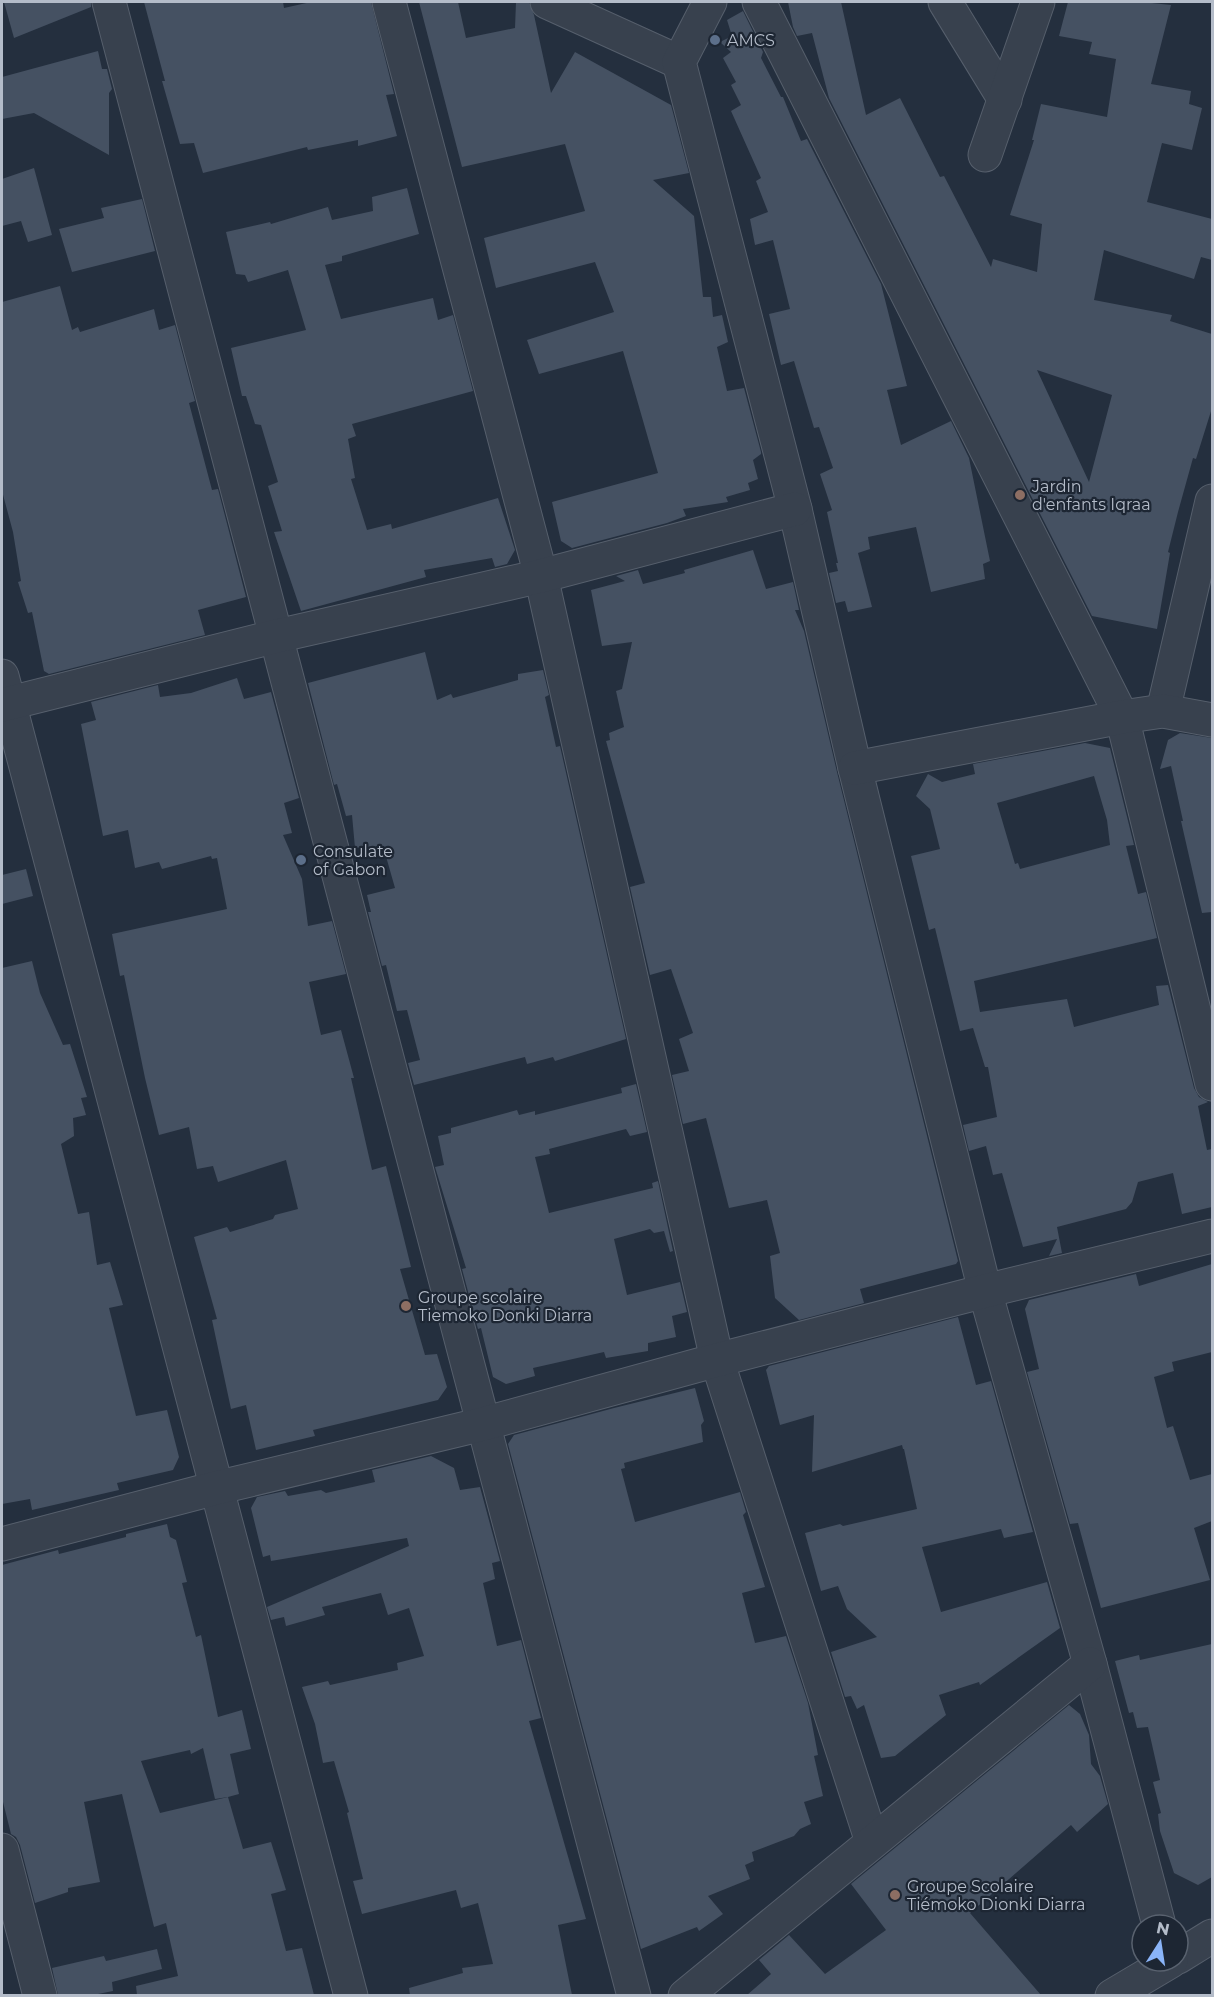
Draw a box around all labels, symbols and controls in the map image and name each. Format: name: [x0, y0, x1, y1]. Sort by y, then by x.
place label: AMCS: [727, 31, 775, 50]
marker: AMCS: [708, 33, 722, 47]
place label: Jardin d'enfants Iqraa: [1031, 477, 1151, 514]
marker: Jardin d'enfants Iqraa: [1013, 488, 1027, 502]
place label: Consulate of Gabon: [313, 842, 393, 879]
marker: Consulate of Gabon: [294, 853, 308, 867]
place label: Groupe scolaire Tiemoko Donki Diarra: [418, 1288, 592, 1325]
marker: Groupe scolaire Tiemoko Donki Diarra: [399, 1299, 413, 1313]
place label: Groupe Scolaire Tiémoko Dionki Diarra: [907, 1877, 1086, 1914]
marker: Groupe Scolaire Tiémoko Dionki Diarra: [888, 1888, 902, 1902]
north arrow: [1130, 1913, 1190, 1973]
text: N: [1155, 1918, 1171, 1939]

